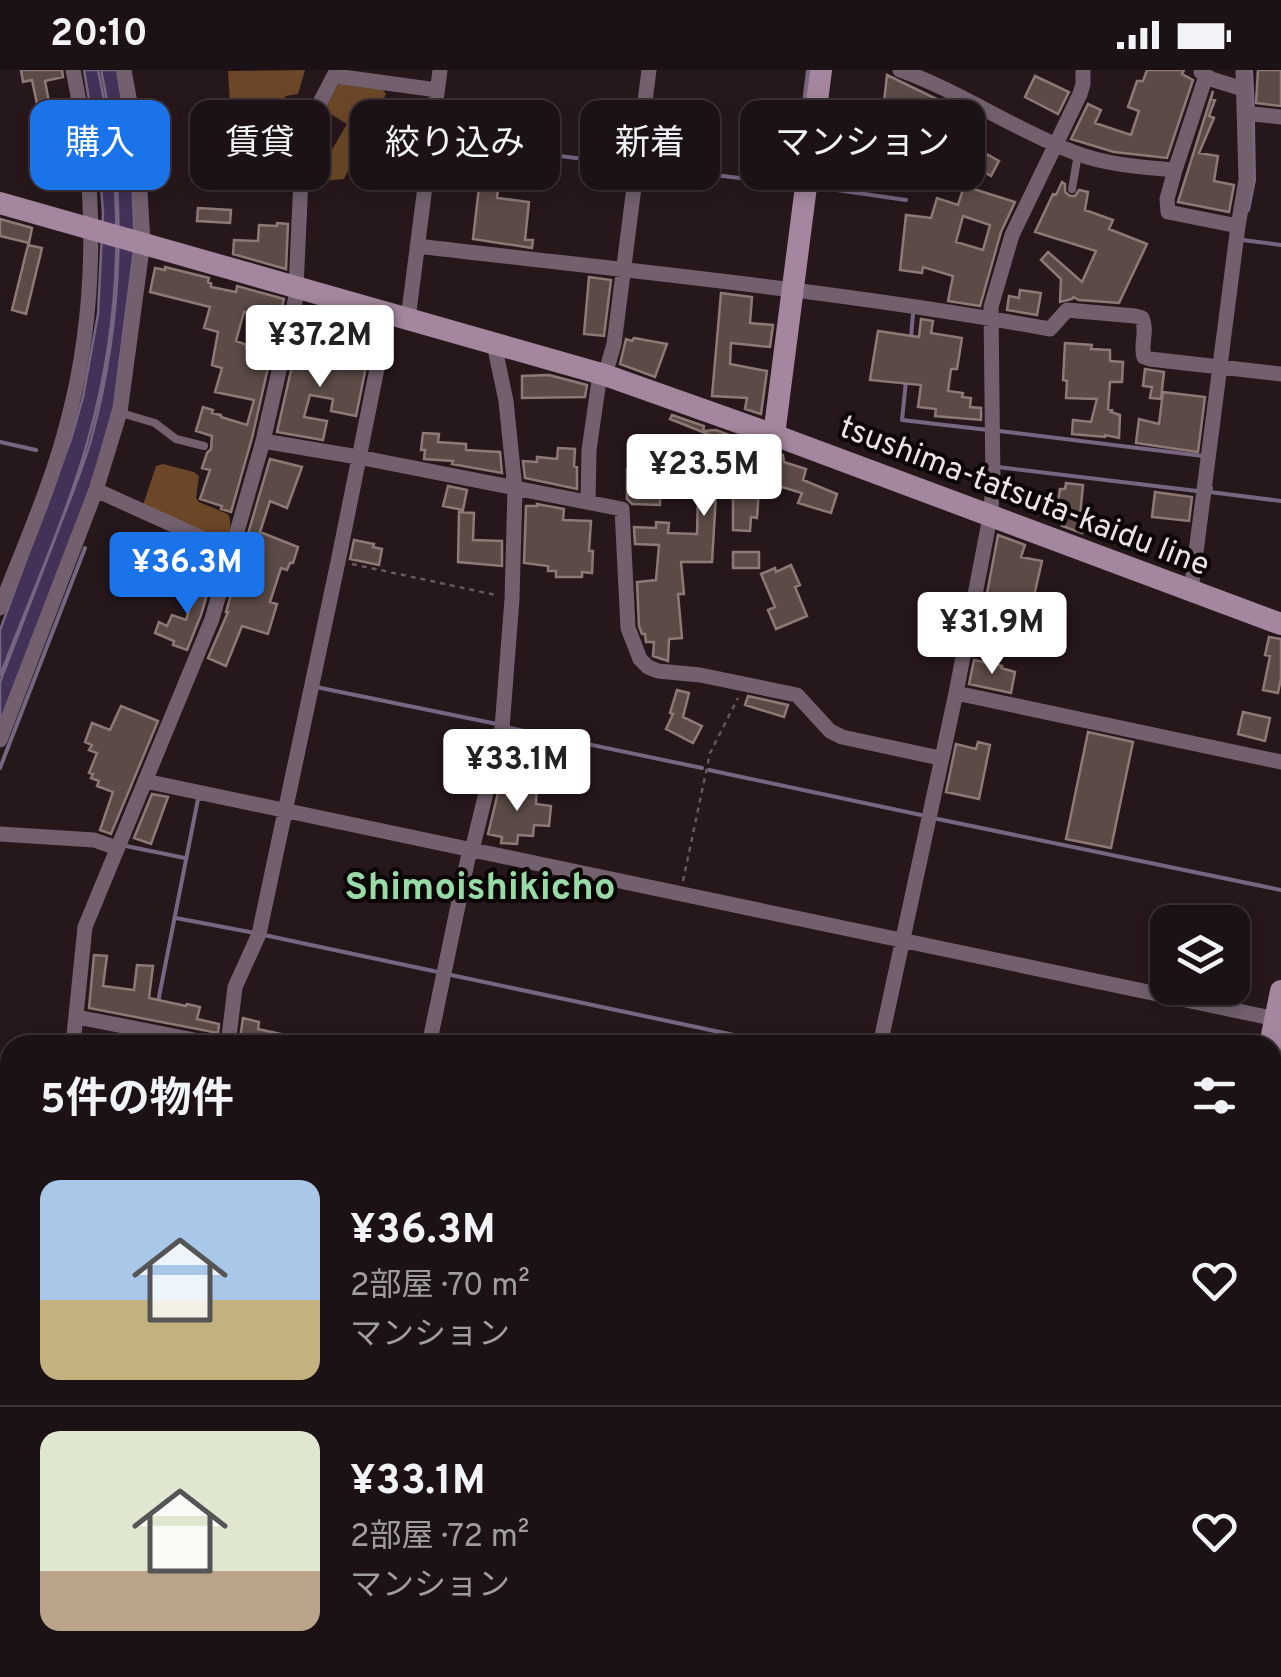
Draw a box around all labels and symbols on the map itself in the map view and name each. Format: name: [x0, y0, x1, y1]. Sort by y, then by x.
pin: ¥37.2M: [239, 305, 401, 390]
street label: tsushima-tatsuta-kaidu line: [833, 409, 1215, 587]
pin: ¥23.5M: [623, 434, 785, 519]
pin: ¥36.3M: [106, 532, 268, 617]
pin: ¥31.9M: [911, 592, 1073, 677]
pin: ¥33.1M: [436, 729, 598, 814]
district label: Shimoishikicho: [344, 865, 616, 914]

